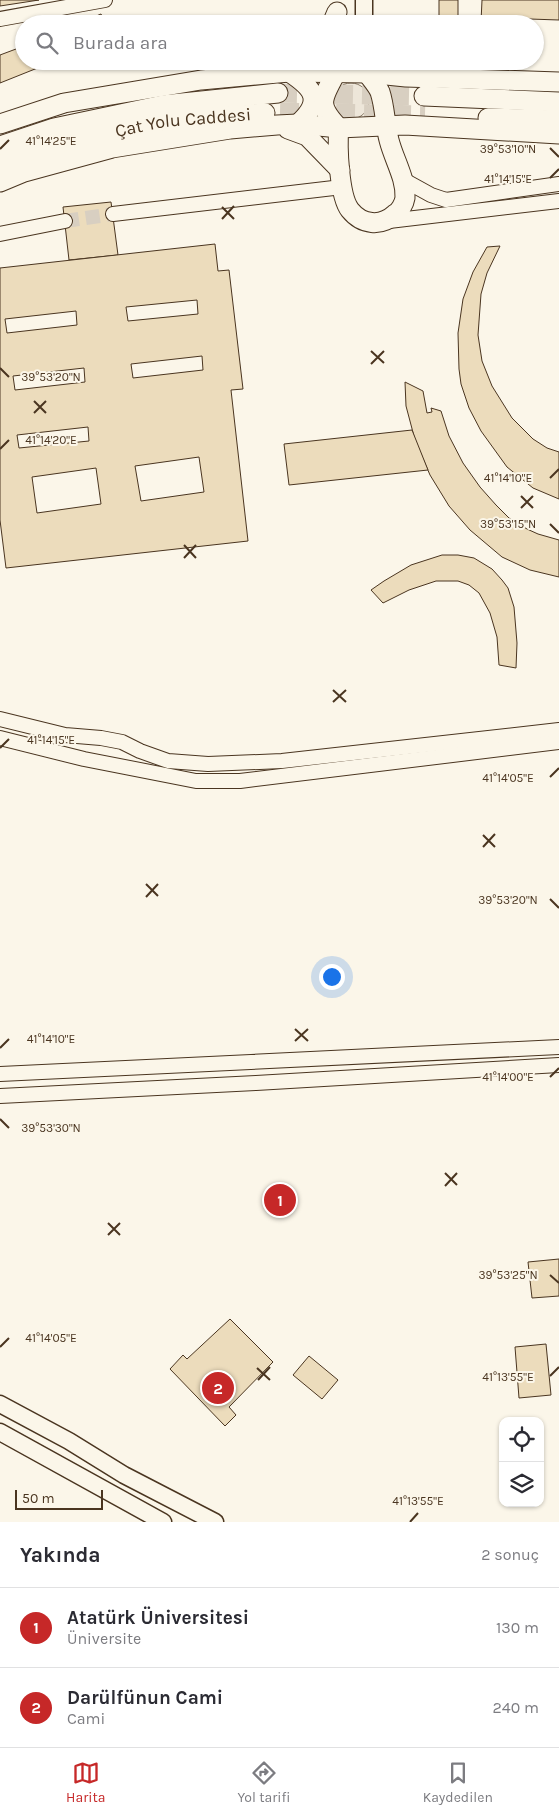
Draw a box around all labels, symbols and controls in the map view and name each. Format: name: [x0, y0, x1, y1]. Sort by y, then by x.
search box: [15, 15, 544, 70]
icon: search: [33, 29, 61, 57]
text: Burada ara: [73, 32, 168, 54]
street label: Çat Yolu Caddesi: [113, 103, 252, 142]
text: 41°14'25"E: [25, 134, 77, 148]
text: 39°53'10"N: [480, 142, 536, 156]
text: 41°14'15"E: [484, 172, 532, 186]
text: 39°53'20"N: [21, 370, 81, 384]
text: 41°14'20"E: [25, 433, 77, 447]
text: 41°14'10"E: [484, 471, 532, 485]
text: 39°53'15"N: [480, 517, 536, 531]
text: 41°14'15"E: [27, 733, 75, 747]
text: 41°14'05"E: [482, 771, 534, 785]
text: 39°53'20"N: [478, 893, 538, 907]
your location: [319, 964, 345, 990]
text: 41°14'10"E: [27, 1032, 75, 1046]
text: 41°14'00"E: [482, 1070, 534, 1084]
text: 39°53'30"N: [21, 1121, 81, 1135]
pin: 1: [264, 1181, 296, 1219]
text: 39°53'25"N: [478, 1268, 538, 1282]
text: 41°14'05"E: [25, 1331, 77, 1345]
pin: 2: [202, 1369, 234, 1407]
text: 41°13'55"E: [482, 1370, 534, 1384]
map controls: [499, 1417, 544, 1507]
button: locate: [499, 1417, 544, 1462]
button: layers: [499, 1462, 544, 1507]
scale bar: [15, 1487, 102, 1510]
text: 50 m: [22, 1490, 55, 1507]
text: 41°13'55"E: [392, 1494, 444, 1508]
text: Yakında: [20, 1543, 101, 1567]
text: 2 sonuç: [481, 1545, 539, 1564]
text: Atatürk Üniversitesi: [67, 1607, 249, 1629]
text: 1: [33, 1618, 39, 1637]
text: 130 m: [496, 1618, 539, 1637]
text: Üniversite: [67, 1629, 141, 1648]
text: Darülfünun Cami: [67, 1687, 223, 1709]
text: 2: [31, 1698, 41, 1717]
text: 240 m: [493, 1698, 539, 1717]
text: Cami: [67, 1709, 105, 1728]
tab: Harita: [66, 1759, 105, 1806]
tab: Yol tarifi: [238, 1759, 290, 1806]
tab: Kaydedilen: [423, 1759, 493, 1806]

